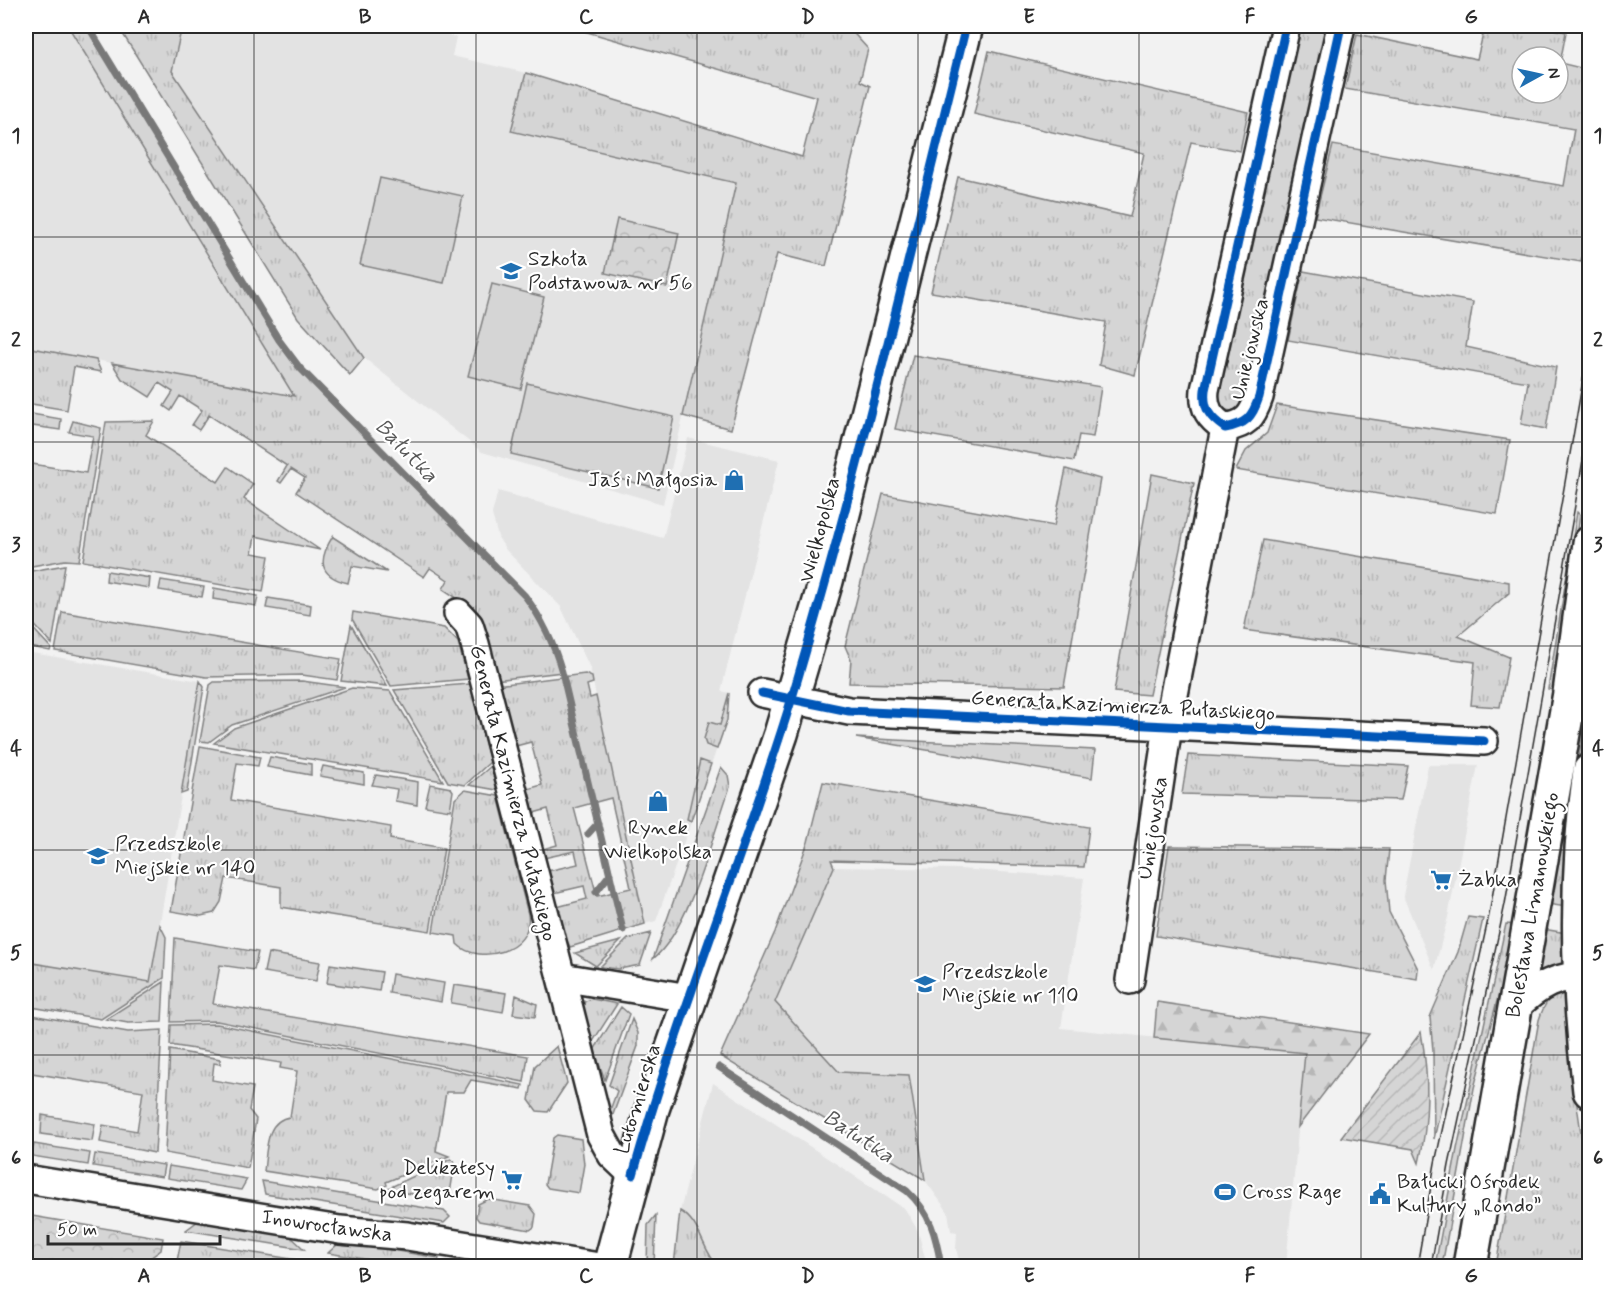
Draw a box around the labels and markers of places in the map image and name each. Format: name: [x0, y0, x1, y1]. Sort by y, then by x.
place label: Szkoła Podstawowa nr 56: [528, 245, 693, 297]
school or university icon: Szkoła Podstawowa nr 56: [499, 259, 523, 283]
place label: Jaś i Małgosia: [588, 466, 717, 494]
shop icon: Jaś i Małgosia: [722, 468, 746, 492]
shop icon: Rynek Wielkopolska: [646, 789, 670, 813]
place label: Rynek Wielkopolska: [604, 814, 712, 866]
place label: Przedszkole Miejskie nr 140: [115, 830, 255, 882]
school or university icon: Przedszkole Miejskie nr 140: [86, 844, 110, 868]
place label: Żabka: [1458, 866, 1517, 894]
supermarket icon: Żabka: [1429, 868, 1453, 892]
place label: Przedszkole Miejskie nr 110: [942, 958, 1079, 1010]
school or university icon: Przedszkole Miejskie nr 110: [913, 972, 937, 996]
place label: Delikatesy pod zegarem: [379, 1154, 495, 1206]
supermarket icon: Delikatesy pod zegarem: [500, 1168, 524, 1192]
place label: Bałucki Ośrodek Kultury „Rondo”: [1397, 1168, 1541, 1220]
place label: Cross Rage: [1242, 1178, 1342, 1206]
sports icon: Cross Rage: [1213, 1180, 1237, 1204]
public building icon: Bałucki Ośrodek Kultury „Rondo”: [1368, 1182, 1392, 1206]

